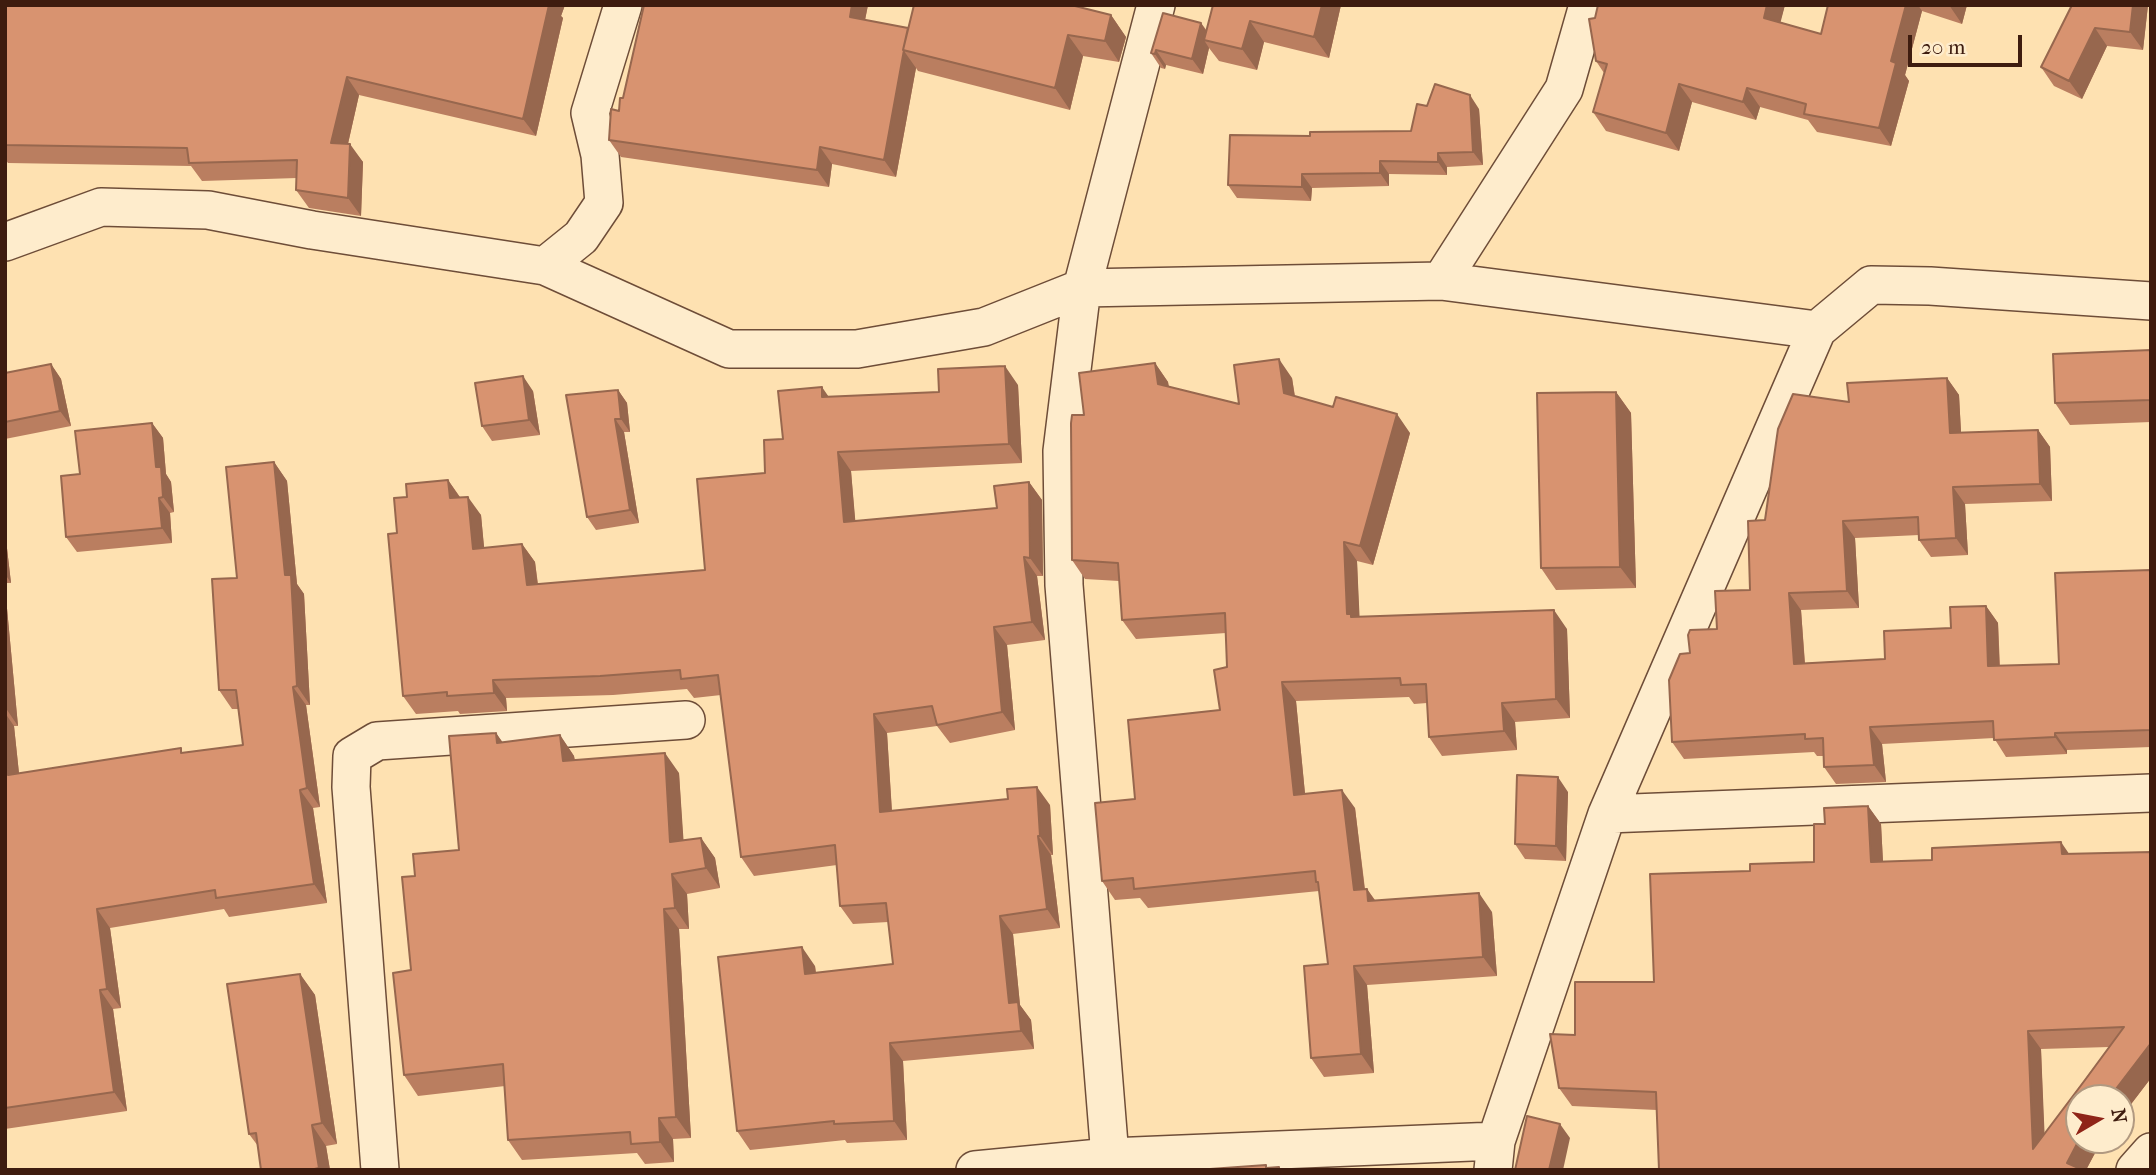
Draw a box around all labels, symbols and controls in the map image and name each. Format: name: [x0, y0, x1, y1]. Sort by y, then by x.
scale bar: [1911, 21, 2025, 65]
text: 20 m: [1921, 35, 1965, 59]
north arrow: [2065, 1084, 2135, 1154]
text: N: [2107, 1107, 2131, 1125]

